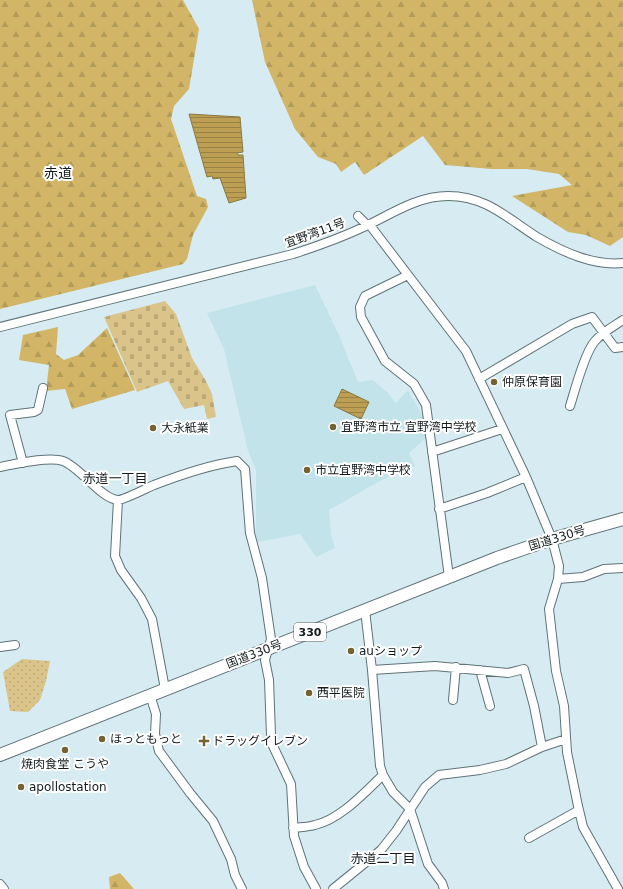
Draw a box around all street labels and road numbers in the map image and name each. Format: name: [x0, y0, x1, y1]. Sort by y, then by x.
street label: 宜野湾11号: [283, 216, 347, 250]
street label: 国道330号: [527, 523, 587, 553]
road number: 330: [294, 623, 326, 641]
street label: 国道330号: [224, 637, 284, 671]

